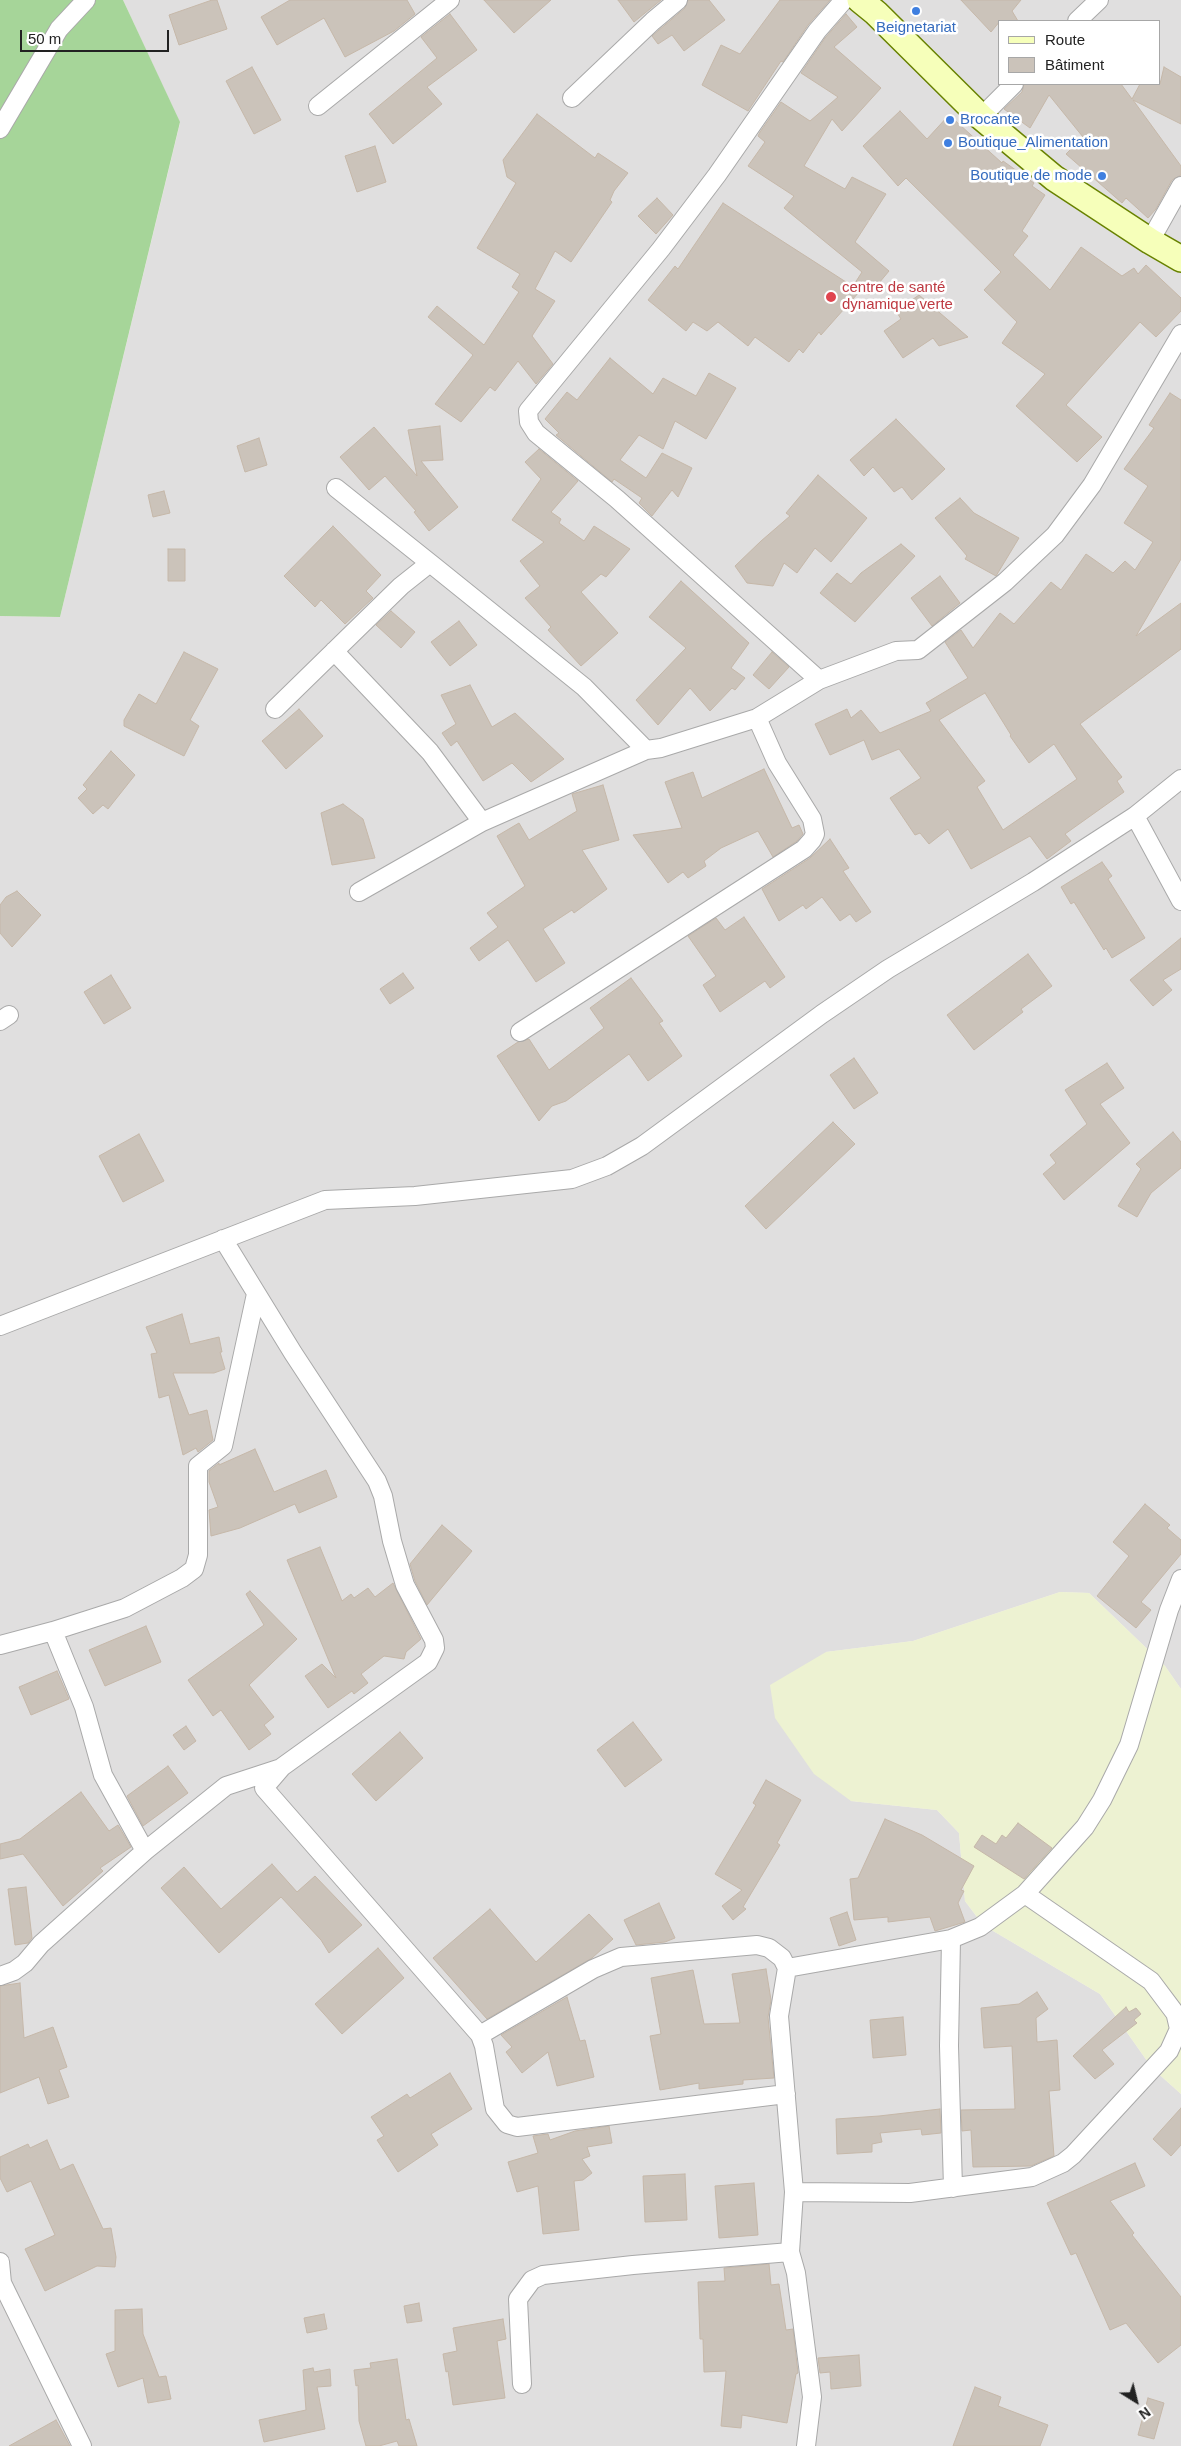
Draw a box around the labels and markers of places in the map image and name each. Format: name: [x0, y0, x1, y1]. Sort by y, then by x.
marker: Beignetariat: [910, 5, 922, 17]
place label: Beignetariat: [876, 19, 956, 37]
place label: Brocante: [960, 111, 1020, 129]
marker: Brocante: [944, 114, 956, 126]
place label: Boutique_Alimentation: [958, 134, 1108, 152]
marker: Boutique_Alimentation: [942, 137, 954, 149]
place label: Boutique de mode: [970, 167, 1092, 185]
marker: Boutique de mode: [1096, 170, 1108, 182]
place label: centre de santé dynamique verte: [842, 279, 953, 314]
marker: centre de santé dynamique verte: [824, 290, 838, 304]

